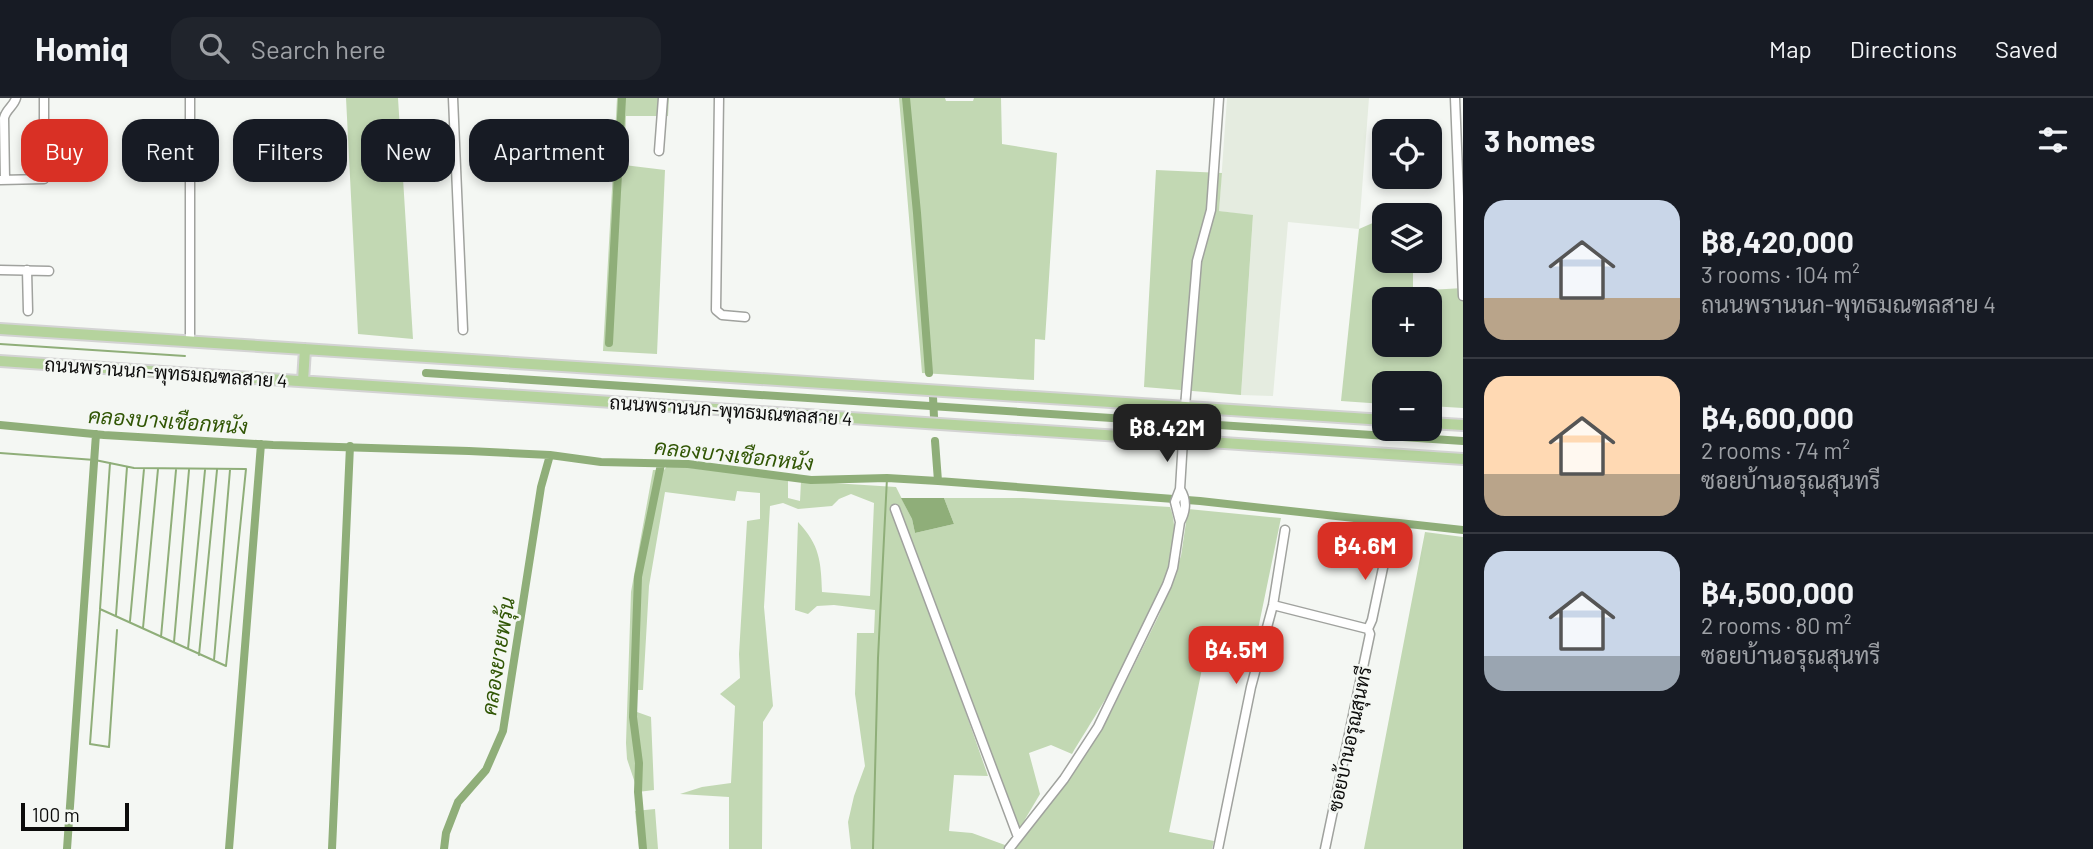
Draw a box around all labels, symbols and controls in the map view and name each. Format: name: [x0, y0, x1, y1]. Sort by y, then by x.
search box: [171, 17, 661, 80]
text: Homiq: [35, 28, 129, 68]
icon: search: [195, 29, 233, 67]
text: Search here: [251, 33, 386, 64]
text: Map: [1769, 34, 1812, 63]
text: Directions: [1850, 34, 1957, 63]
text: Saved: [1995, 34, 2058, 63]
chip: Buy: [21, 119, 108, 182]
chip: Rent: [122, 119, 219, 182]
chip: Filters: [233, 119, 347, 182]
chip: New: [361, 119, 455, 182]
chip: Apartment: [469, 119, 629, 182]
map controls: [1372, 119, 1442, 441]
button: locate: [1372, 119, 1442, 189]
icon: filters: [2034, 121, 2072, 159]
text: 3 homes: [1484, 122, 1595, 158]
button: layers: [1372, 203, 1442, 273]
text: ฿8,420,000: [1701, 223, 1854, 259]
icon: home: [1540, 228, 1624, 312]
text: 3 rooms · 104 m²: [1701, 260, 1860, 288]
button: +: [1372, 287, 1442, 357]
text: ถนนพรานนก-พุทธมณฑลสาย 4: [1701, 290, 1996, 318]
street label: ถนนพรานนก-พุทธมณฑลสาย 4: [43, 352, 288, 394]
button: −: [1372, 371, 1442, 441]
street label: ถนนพรานนก-พุทธมณฑลสาย 4: [608, 390, 853, 432]
text: ฿4,600,000: [1701, 399, 1854, 435]
water label: คลองบางเชือกหนัง: [87, 402, 249, 438]
pin: ฿8.42M: [1110, 404, 1224, 464]
icon: home: [1540, 404, 1624, 488]
text: ฿8.42M: [1129, 413, 1205, 441]
water label: คลองบางเชือกหนัง: [653, 433, 815, 475]
text: 2 rooms · 74 m²: [1701, 436, 1850, 464]
text: ซอยบ้านอรุณสุนทรี: [1701, 466, 1880, 494]
pin: ฿4.6M: [1316, 522, 1414, 582]
text: ฿4.6M: [1334, 531, 1396, 559]
text: ฿4,500,000: [1701, 574, 1854, 610]
icon: home: [1540, 579, 1624, 663]
water label: คลองยายพรุ้น: [475, 594, 522, 717]
text: 2 rooms · 80 m²: [1701, 611, 1851, 639]
pin: ฿4.5M: [1187, 626, 1285, 686]
text: ฿4.5M: [1205, 635, 1267, 663]
text: ซอยบ้านอรุณสุนทรี: [1701, 641, 1880, 669]
street label: ซอยบ้านอรุณสุนทรี: [1322, 664, 1378, 814]
scale bar: [21, 800, 130, 832]
text: 100 m: [32, 803, 80, 826]

